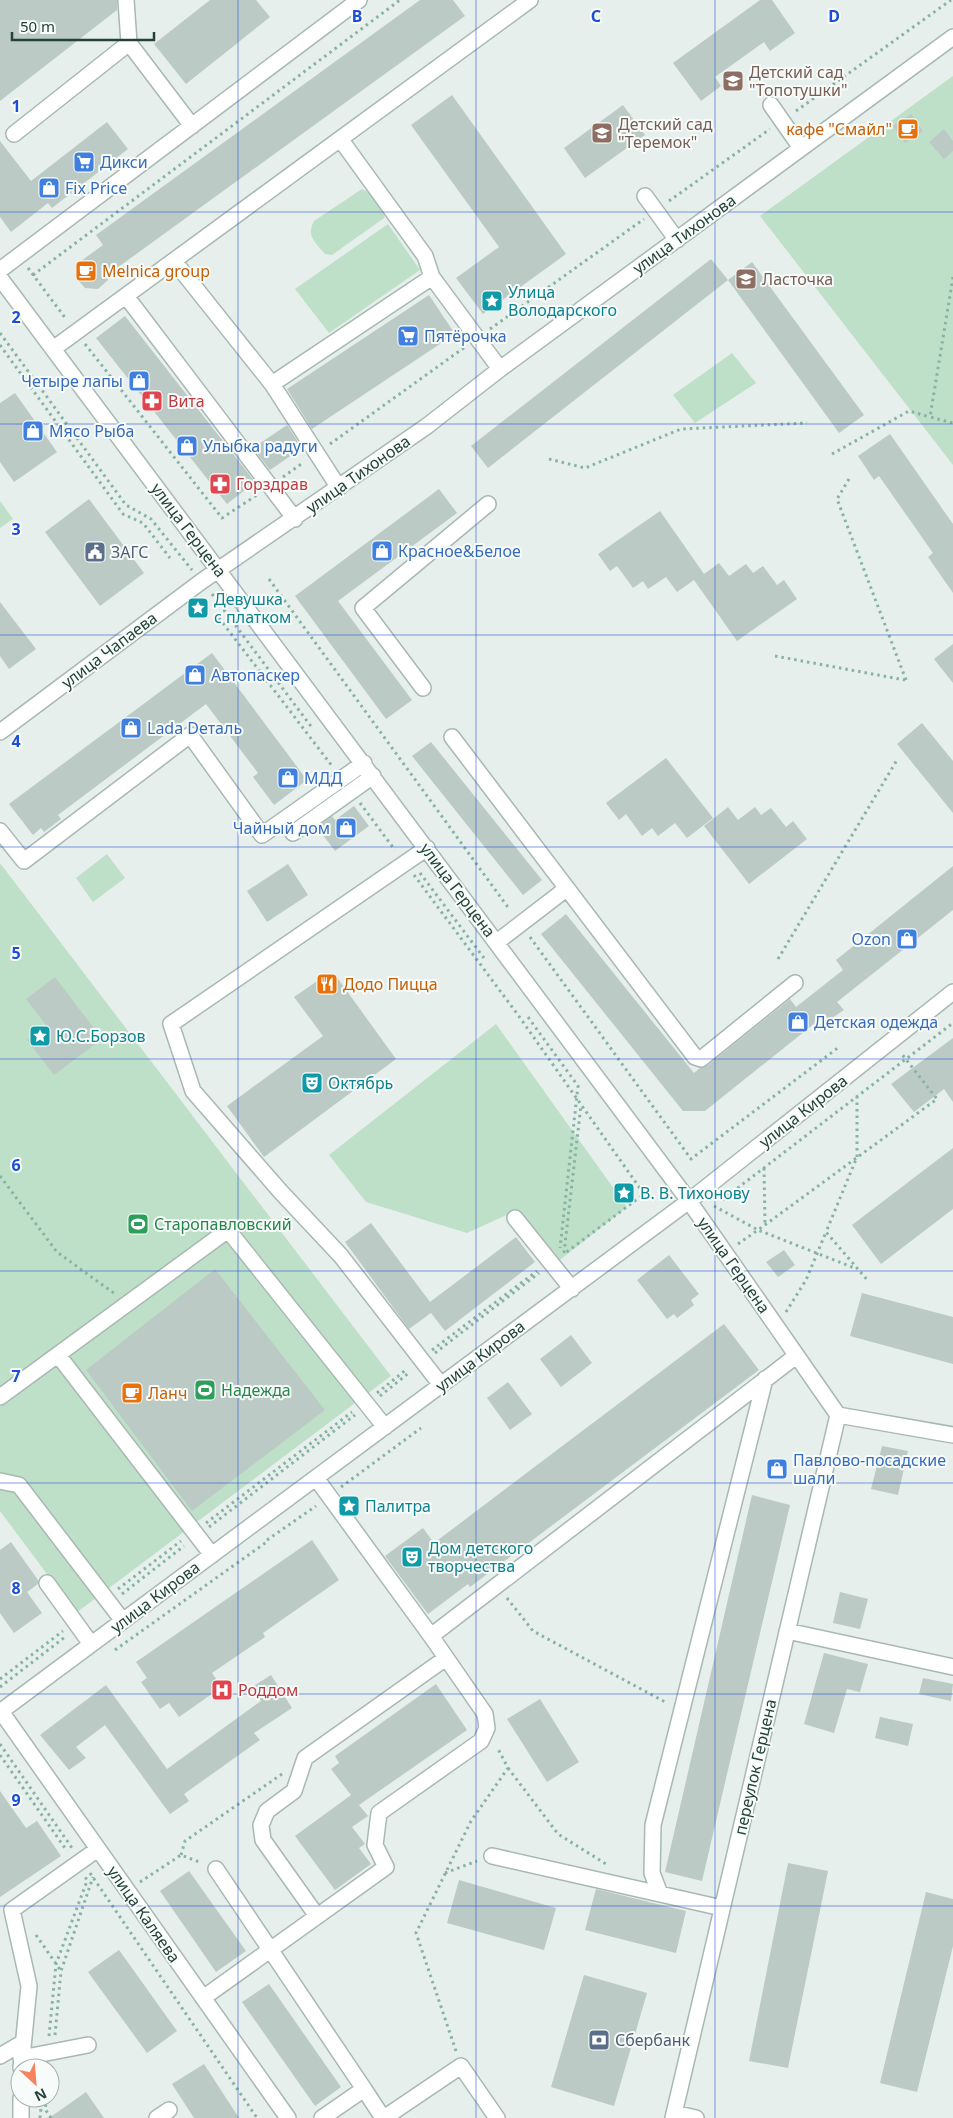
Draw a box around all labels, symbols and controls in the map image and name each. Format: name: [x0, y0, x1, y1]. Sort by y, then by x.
text: B: [352, 5, 362, 27]
text: C: [591, 5, 601, 27]
text: D: [828, 5, 840, 27]
scale bar: [12, 10, 155, 42]
text: 50 m: [20, 16, 55, 36]
place label: Детский сад "Топотушки": [749, 61, 848, 101]
school or university icon: Детский сад "Топотушки": [721, 69, 745, 93]
text: 1: [11, 95, 21, 117]
place label: Детский сад "Теремок": [618, 113, 713, 153]
cafe icon: кафе "Смайл": [896, 117, 920, 141]
place label: кафе "Смайл": [786, 118, 892, 140]
school or university icon: Детский сад "Теремок": [590, 121, 614, 145]
supermarket icon: Дикси: [72, 150, 96, 174]
place label: Дикси: [100, 151, 148, 173]
shop icon: Fix Price: [37, 176, 61, 200]
place label: Fix Price: [65, 177, 127, 199]
street label: улица Тихонова: [628, 189, 740, 279]
cafe icon: Melnica group: [74, 259, 98, 283]
place label: Melnica group: [102, 260, 210, 282]
school or university icon: Ласточка: [734, 267, 758, 291]
place label: Ласточка: [762, 268, 833, 290]
place label: Улица Володарского: [508, 281, 617, 321]
place icon: Улица Володарского: [480, 289, 504, 313]
text: 2: [11, 306, 21, 328]
supermarket icon: Пятёрочка: [396, 324, 420, 348]
place label: Пятёрочка: [424, 325, 507, 347]
shop icon: Четыре лапы: [127, 369, 151, 393]
place label: Четыре лапы: [21, 370, 123, 392]
pharmacy icon: Вита: [140, 389, 164, 413]
place label: Вита: [168, 390, 205, 412]
shop icon: Мясо Рыба: [21, 419, 45, 443]
place label: Мясо Рыба: [49, 420, 134, 442]
street label: улица Тихонова: [302, 430, 414, 518]
shop icon: Улыбка радуги: [175, 434, 199, 458]
place label: Улыбка радуги: [203, 435, 318, 457]
pharmacy icon: Горздрав: [208, 472, 232, 496]
place label: Горздрав: [236, 473, 308, 495]
street label: улица Герцена: [146, 478, 232, 582]
text: 3: [11, 518, 21, 540]
shop icon: Красное&Белое: [370, 539, 394, 563]
public building icon: ЗАГС: [83, 540, 107, 564]
place label: Красное&Белое: [398, 540, 521, 562]
place label: ЗАГС: [111, 541, 149, 563]
place label: Девушка с платком: [214, 588, 291, 628]
place icon: Девушка с платком: [186, 596, 210, 620]
street label: улица Чапаева: [57, 607, 161, 693]
shop icon: Автопаскер: [183, 663, 207, 687]
place label: Автопаскер: [211, 664, 300, 686]
shop icon: Lada Dеталь: [119, 716, 143, 740]
place label: Lada Dеталь: [147, 717, 242, 739]
text: 4: [11, 730, 21, 752]
shop icon: МДД: [276, 766, 300, 790]
place label: МДД: [304, 767, 343, 789]
shop icon: Чайный дом: [334, 816, 358, 840]
place label: Чайный дом: [233, 817, 330, 839]
street label: улица Герцена: [415, 838, 501, 942]
shop icon: Ozon: [895, 927, 919, 951]
place label: Ozon: [851, 928, 891, 950]
text: 5: [11, 942, 21, 964]
restaurant icon: Додо Пицца: [315, 972, 339, 996]
place label: Додо Пицца: [343, 973, 438, 995]
shop icon: Детская одежда: [786, 1010, 810, 1034]
place label: Детская одежда: [814, 1011, 938, 1033]
place icon: Ю.С.Борзов: [28, 1024, 52, 1048]
place label: Ю.С.Борзов: [56, 1025, 146, 1047]
street label: улица Кирова: [754, 1070, 852, 1152]
theatre icon: Октябрь: [300, 1071, 324, 1095]
place label: Октябрь: [328, 1072, 393, 1094]
text: 6: [11, 1154, 21, 1176]
place icon: В. В. Тихонову: [612, 1181, 636, 1205]
place label: В. В. Тихонову: [640, 1182, 751, 1204]
sports icon: Старопавловский: [126, 1212, 150, 1236]
street label: улица Герцена: [693, 1212, 775, 1318]
place label: Старопавловский: [154, 1213, 292, 1235]
street label: улица Кирова: [431, 1315, 529, 1397]
text: 7: [11, 1365, 21, 1387]
sports icon: Надежда: [193, 1378, 217, 1402]
place label: Надежда: [221, 1379, 291, 1401]
cafe icon: Ланч: [120, 1381, 144, 1405]
place label: Ланч: [148, 1382, 187, 1404]
place label: Павлово-посадские шали: [793, 1449, 946, 1489]
shop icon: Павлово-посадские шали: [765, 1457, 789, 1481]
place icon: Палитра: [337, 1494, 361, 1518]
place label: Палитра: [365, 1495, 431, 1517]
place label: Дом детского творчества: [428, 1537, 533, 1577]
theatre icon: Дом детского творчества: [400, 1545, 424, 1569]
street label: улица Кирова: [106, 1556, 204, 1638]
text: 8: [11, 1577, 21, 1599]
hospital icon: Роддом: [210, 1678, 234, 1702]
place label: Роддом: [238, 1679, 298, 1701]
street label: переулок Герцена: [729, 1697, 781, 1837]
text: 9: [11, 1789, 21, 1811]
street label: улица Каляева: [102, 1861, 186, 1967]
bank icon: Сбербанк: [587, 2028, 611, 2052]
place label: Сбербанк: [615, 2029, 691, 2051]
north arrow: [10, 2058, 60, 2108]
text: N: [32, 2084, 50, 2106]

